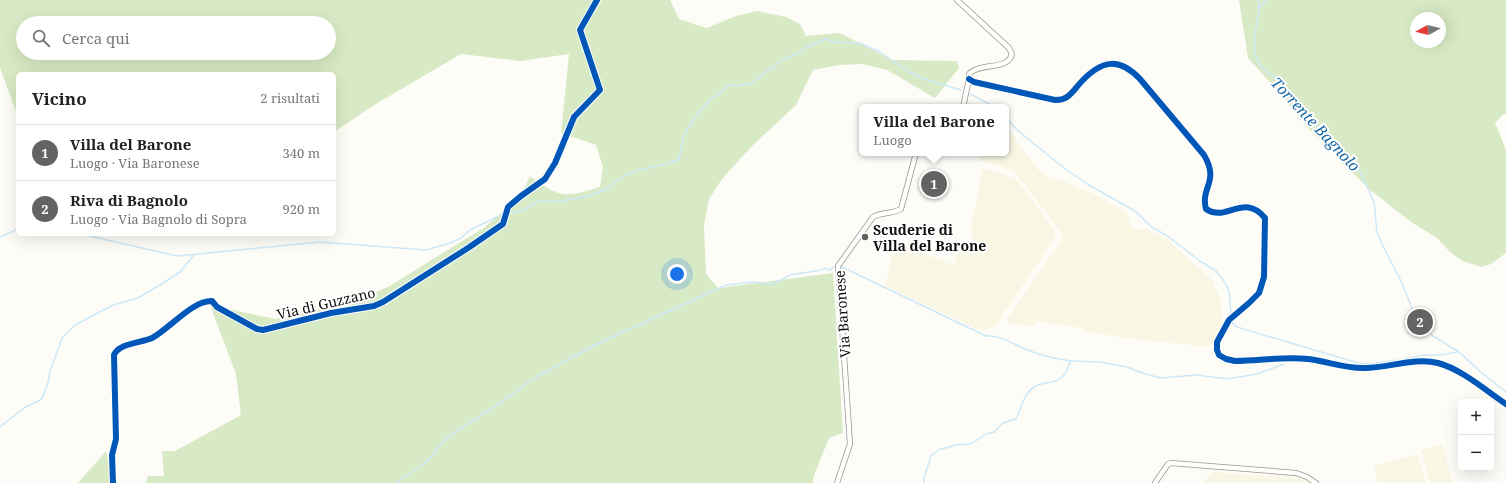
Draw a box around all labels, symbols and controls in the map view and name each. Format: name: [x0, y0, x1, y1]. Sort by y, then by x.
north arrow: [1410, 12, 1446, 48]
search box: [16, 16, 336, 60]
icon: search: [30, 27, 52, 49]
text: Cerca qui: [62, 28, 130, 48]
water label: Torrente Bagnolo: [1267, 73, 1365, 175]
text: Vicino: [32, 87, 87, 110]
text: 2 risultati: [260, 89, 320, 107]
popup: [859, 104, 1009, 156]
text: Villa del Barone: [873, 111, 995, 131]
text: Luogo: [873, 131, 912, 149]
text: Villa del Barone: [70, 134, 191, 154]
text: 1: [41, 144, 49, 162]
text: 340 m: [283, 144, 320, 162]
text: Luogo · Via Baronese: [70, 154, 200, 172]
pin: 1: [921, 169, 947, 199]
text: Riva di Bagnolo: [70, 190, 188, 210]
text: 2: [41, 200, 49, 218]
text: 920 m: [283, 200, 320, 218]
text: Luogo · Via Bagnolo di Sopra: [70, 210, 247, 228]
place label: Scuderie di Villa del Barone: [873, 220, 986, 255]
marker: Scuderie di Villa del Barone: [860, 232, 870, 242]
your location: [667, 264, 687, 284]
street label: Via Baronese: [829, 270, 855, 358]
street label: Via di Guzzano: [275, 282, 377, 324]
pin: 2: [1407, 307, 1433, 337]
map controls: [1458, 399, 1494, 471]
button: +: [1458, 399, 1494, 435]
button: −: [1458, 435, 1494, 471]

